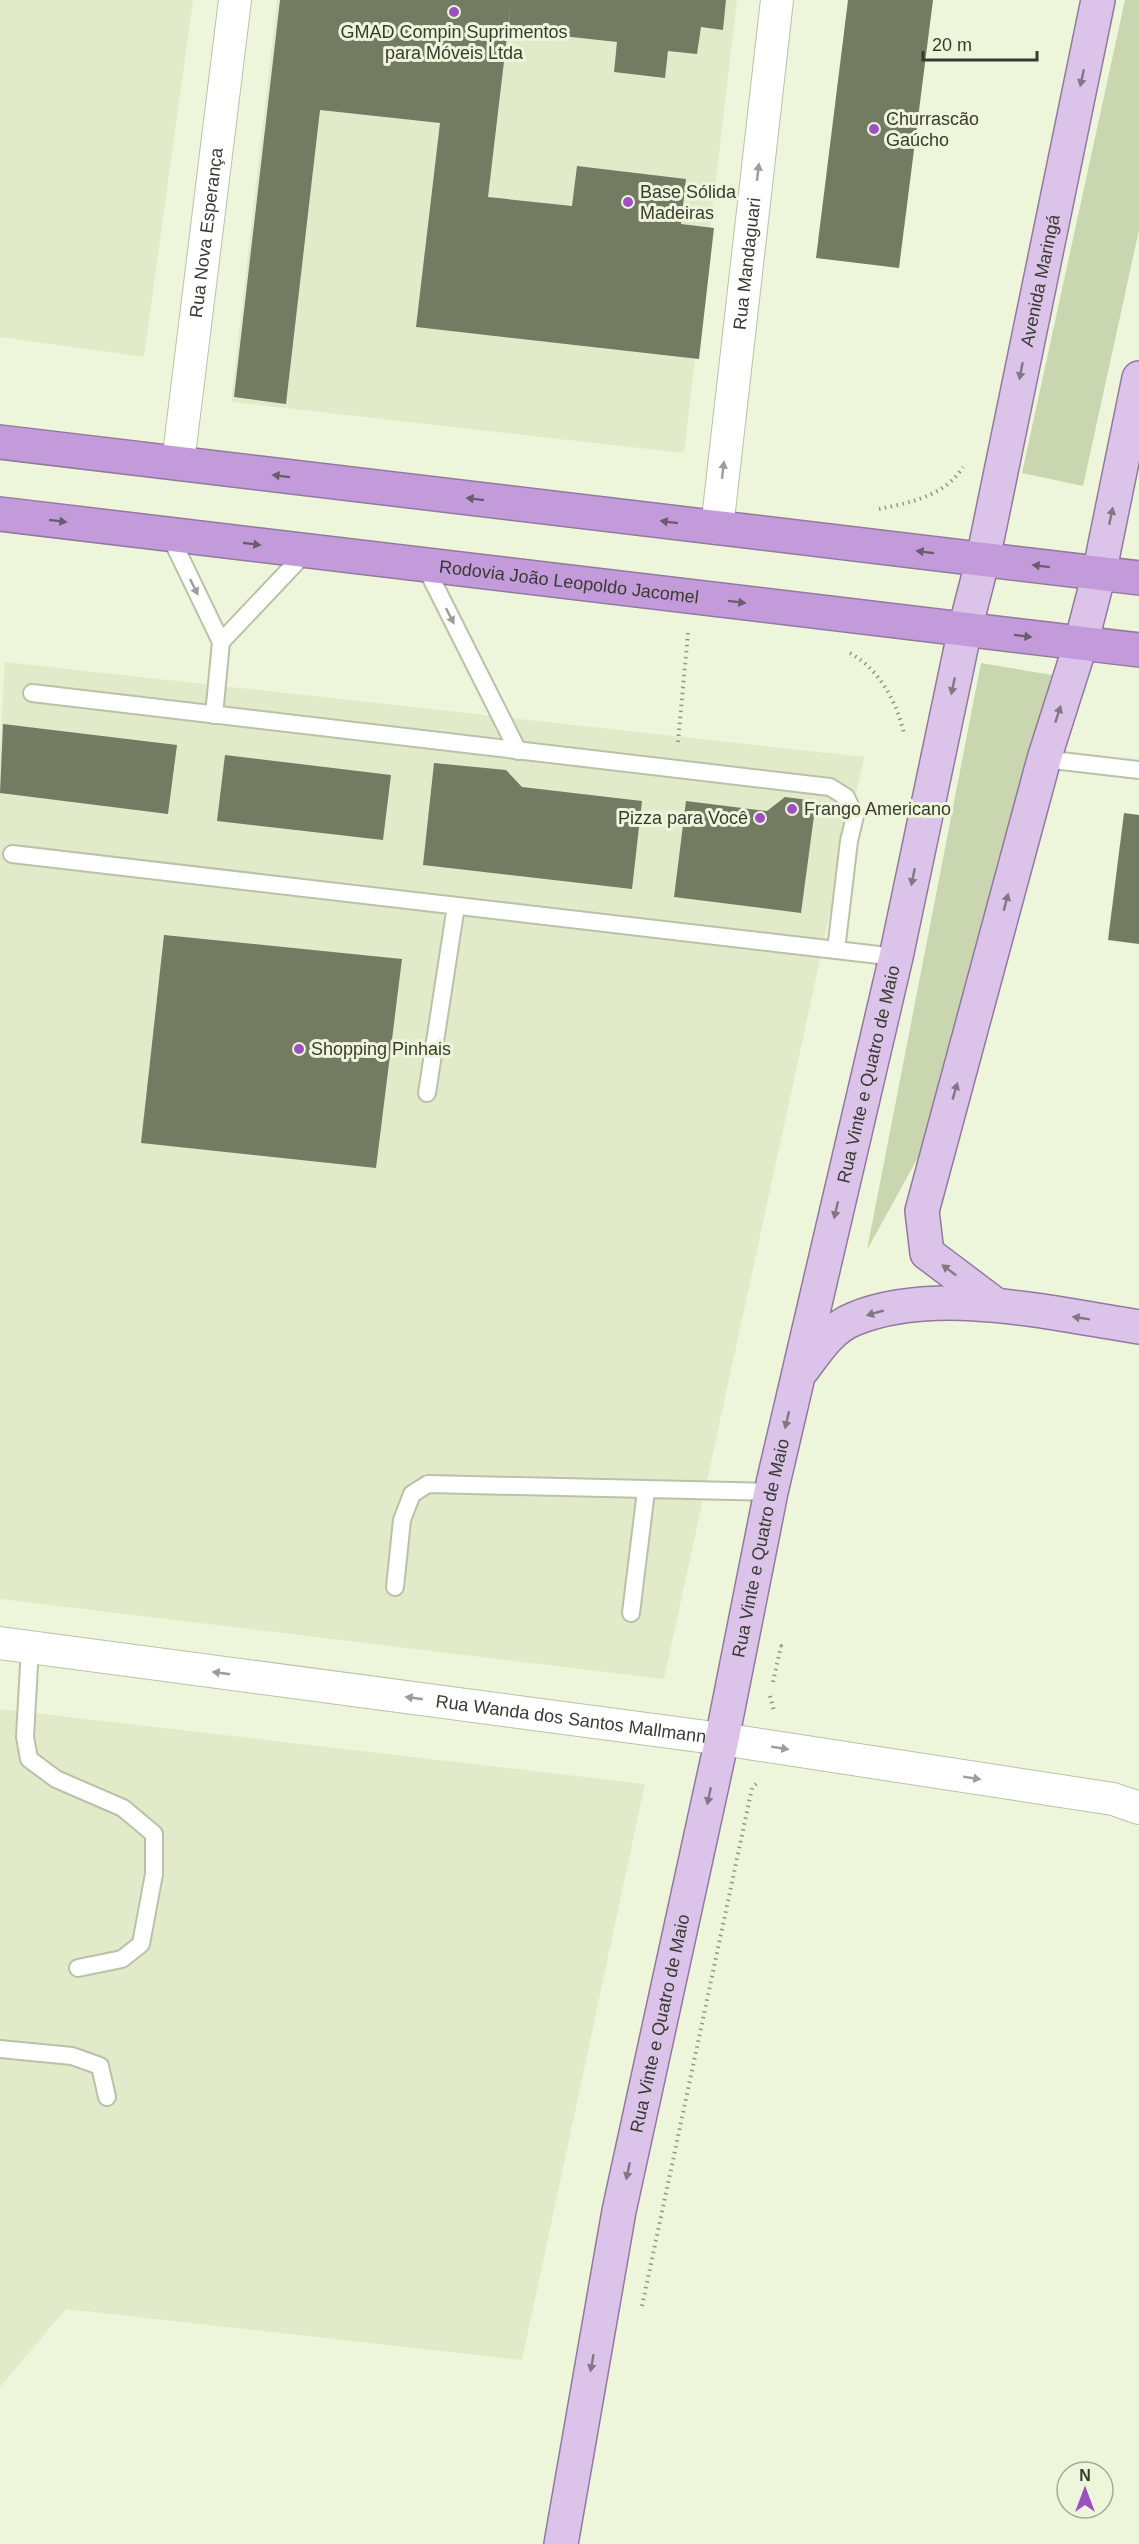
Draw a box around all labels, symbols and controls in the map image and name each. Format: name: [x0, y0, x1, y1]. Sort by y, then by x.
marker: GMAD Compin Suprimentos para Móveis Ltda: [447, 5, 461, 19]
place label: GMAD Compin Suprimentos para Móveis Ltda: [340, 22, 568, 63]
scale bar: [923, 24, 1037, 62]
text: 20 m: [932, 35, 972, 55]
one-way arrow: [1077, 69, 1086, 88]
place label: Churrascão Gaúcho: [886, 109, 979, 150]
marker: Churrascão Gaúcho: [867, 122, 881, 136]
street label: Rua Nova Esperança: [186, 146, 227, 319]
one-way arrow: [753, 162, 762, 181]
place label: Base Sólida Madeiras: [640, 182, 737, 223]
marker: Base Sólida Madeiras: [621, 195, 635, 209]
street label: Rua Mandaguari: [730, 196, 764, 331]
street label: Avenida Maringá: [1017, 212, 1064, 349]
one-way arrow: [1016, 362, 1025, 381]
one-way arrow: [719, 460, 728, 479]
one-way arrow: [272, 471, 291, 481]
one-way arrow: [465, 494, 484, 504]
one-way arrow: [1107, 507, 1116, 526]
one-way arrow: [49, 516, 68, 525]
one-way arrow: [659, 517, 678, 527]
one-way arrow: [242, 539, 261, 549]
one-way arrow: [915, 547, 934, 557]
street label: Rodovia João Leopoldo Jacomel: [438, 557, 700, 607]
one-way arrow: [1031, 562, 1050, 571]
one-way arrow: [190, 578, 199, 595]
one-way arrow: [728, 597, 747, 606]
one-way arrow: [445, 608, 455, 625]
one-way arrow: [1013, 631, 1032, 640]
one-way arrow: [948, 676, 957, 695]
one-way arrow: [1054, 705, 1063, 723]
place label: Frango Americano: [804, 799, 951, 819]
marker: Frango Americano: [785, 802, 799, 816]
place label: Pizza para Você: [618, 808, 748, 828]
marker: Pizza para Você: [753, 811, 767, 825]
one-way arrow: [908, 867, 917, 886]
one-way arrow: [1002, 893, 1011, 911]
street label: Rua Vinte e Quatro de Maio: [834, 963, 904, 1185]
place label: Shopping Pinhais: [311, 1039, 451, 1059]
marker: Shopping Pinhais: [292, 1042, 306, 1056]
one-way arrow: [951, 1081, 960, 1099]
one-way arrow: [830, 1201, 840, 1219]
one-way arrow: [942, 1264, 957, 1276]
one-way arrow: [866, 1309, 884, 1318]
one-way arrow: [1072, 1313, 1091, 1322]
one-way arrow: [781, 1411, 791, 1429]
street label: Rua Vinte e Quatro de Maio: [728, 1437, 793, 1659]
one-way arrow: [211, 1668, 230, 1677]
street label: Rua Wanda dos Santos Mallmann: [435, 1691, 707, 1747]
one-way arrow: [404, 1694, 423, 1703]
one-way arrow: [770, 1744, 789, 1753]
one-way arrow: [963, 1773, 982, 1782]
one-way arrow: [704, 1787, 714, 1805]
street label: Rua Vinte e Quatro de Maio: [626, 1912, 693, 2134]
one-way arrow: [623, 2162, 632, 2181]
one-way arrow: [588, 2354, 597, 2373]
north arrow: [1055, 2460, 1115, 2520]
text: N: [1079, 2467, 1091, 2484]

